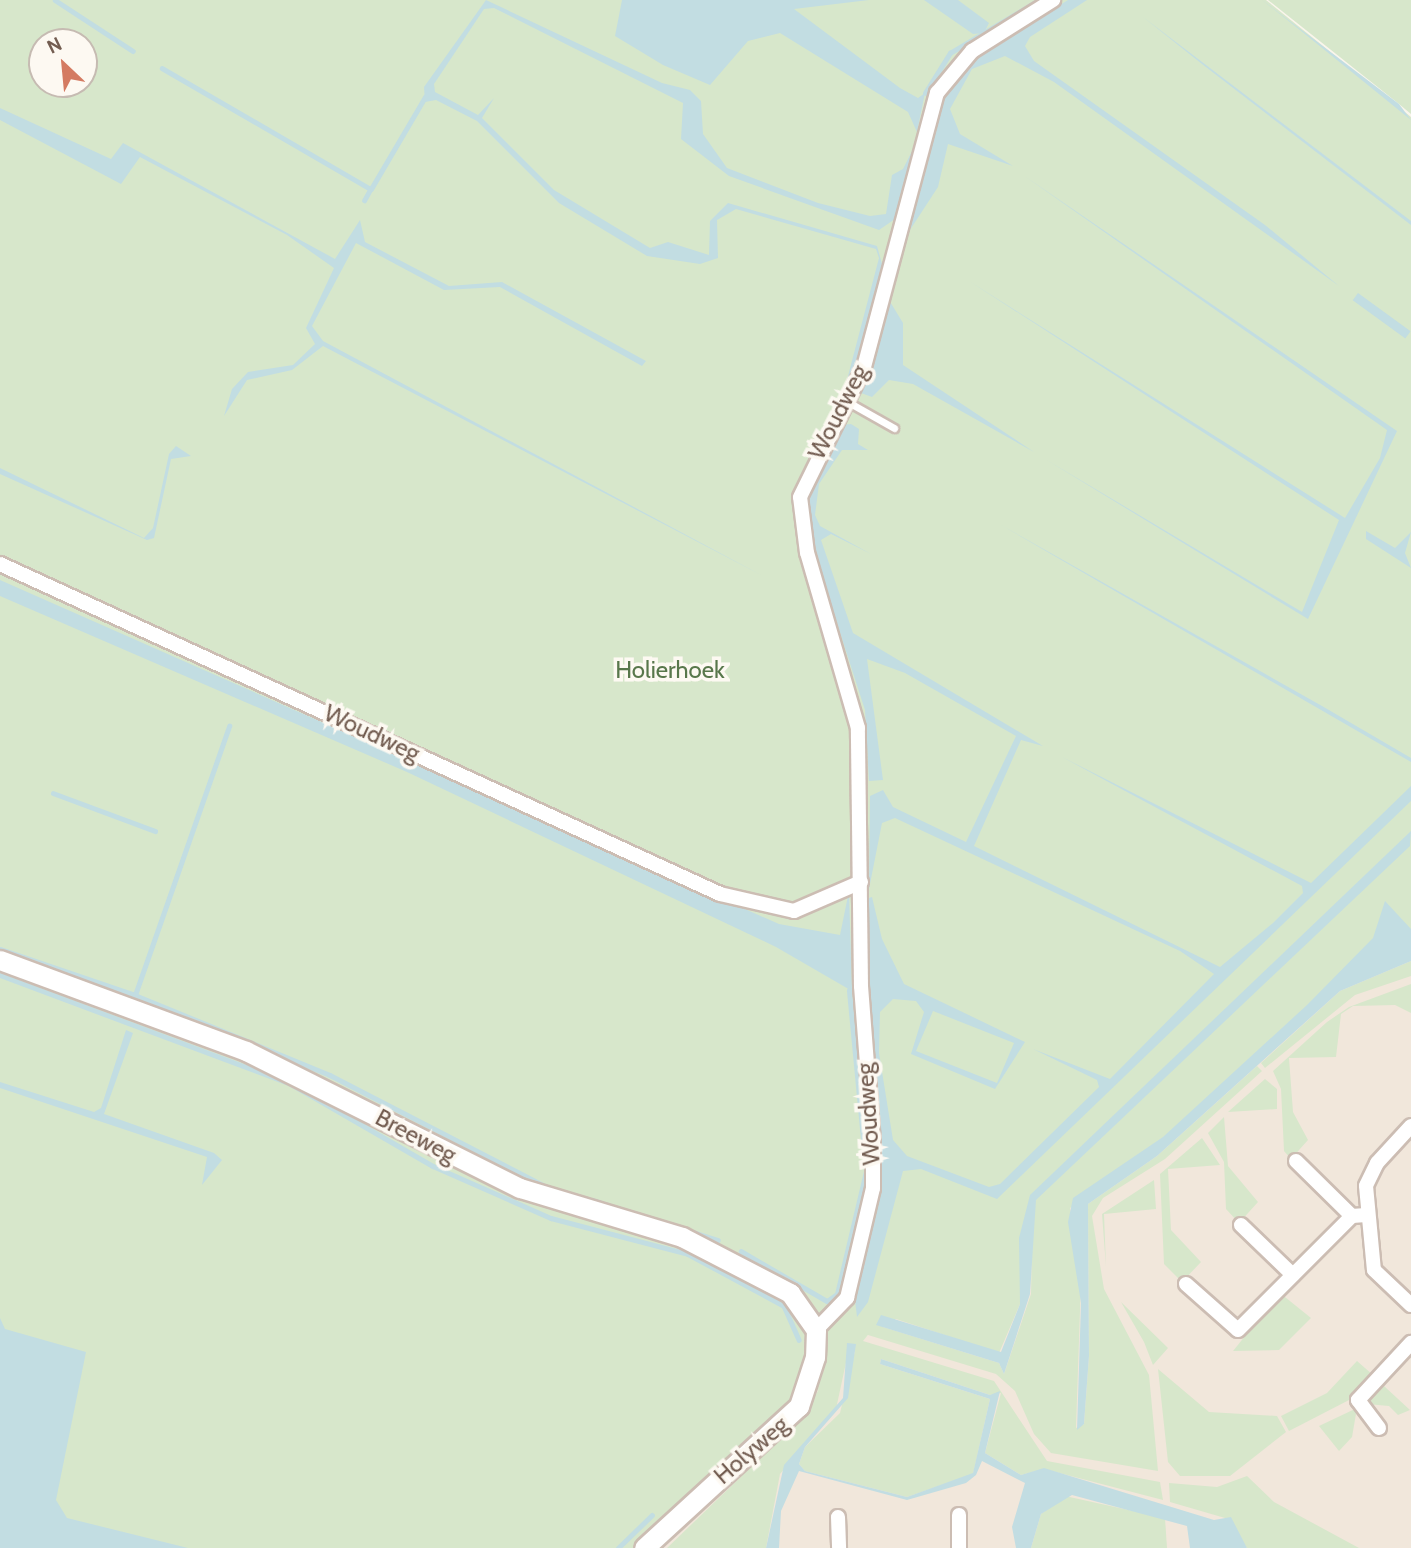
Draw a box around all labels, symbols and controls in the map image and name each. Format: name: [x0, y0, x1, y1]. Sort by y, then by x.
north arrow: [28, 28, 98, 98]
text: N: [43, 32, 66, 59]
street label: Woudweg: [802, 360, 874, 464]
park label: Holierhoek: [615, 656, 725, 684]
street label: Woudweg: [320, 698, 424, 768]
street label: Woudweg: [850, 1062, 886, 1166]
street label: Breeweg: [371, 1103, 461, 1169]
street label: Holyweg: [708, 1410, 794, 1490]

